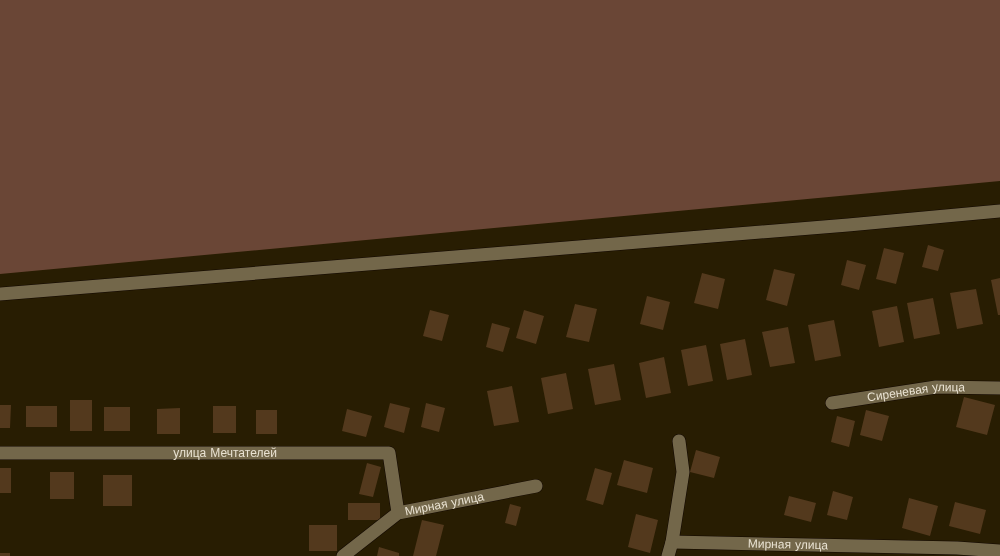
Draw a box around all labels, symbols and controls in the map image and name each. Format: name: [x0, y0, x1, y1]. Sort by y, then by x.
street label: Сиреневая улица: [866, 380, 966, 404]
street label: улица Мечтателей: [173, 446, 277, 460]
street label: Мирная улица: [404, 489, 485, 519]
street label: Мирная улица: [748, 537, 829, 552]

